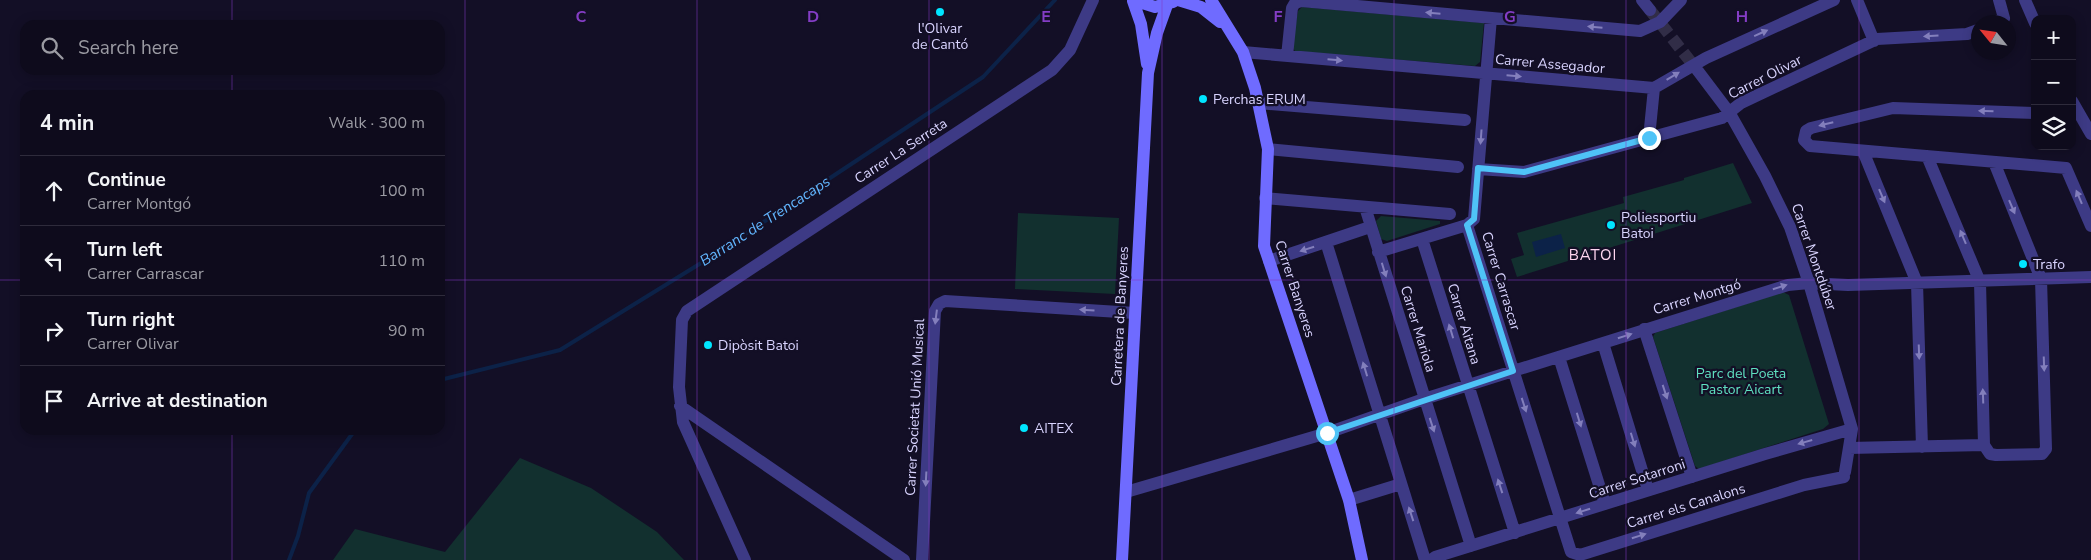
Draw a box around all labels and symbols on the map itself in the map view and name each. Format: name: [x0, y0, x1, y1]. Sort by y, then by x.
text: C: [576, 6, 587, 28]
text: D: [807, 6, 819, 28]
marker: l'Olivar de Cantó: [934, 6, 946, 18]
text: E: [1041, 6, 1051, 28]
text: F: [1274, 6, 1283, 28]
text: G: [1504, 6, 1516, 28]
text: H: [1736, 6, 1748, 28]
one-way arrow: [1425, 9, 1441, 17]
north arrow: [1971, 15, 2016, 60]
place label: l'Olivar de Cantó: [912, 19, 968, 54]
one-way arrow: [1587, 23, 1603, 31]
one-way arrow: [1754, 29, 1768, 37]
one-way arrow: [1922, 32, 1938, 40]
street label: Carrer Assegador: [1494, 50, 1606, 78]
street label: Carrer Olivar: [1725, 50, 1805, 104]
one-way arrow: [1327, 57, 1343, 65]
one-way arrow: [1507, 72, 1523, 80]
one-way arrow: [1667, 72, 1680, 81]
place label: Perchas ERUM: [1213, 90, 1306, 109]
marker: Perchas ERUM: [1197, 93, 1209, 105]
one-way arrow: [1978, 107, 1994, 115]
street label: Carrer La Serreta: [851, 114, 951, 188]
one-way arrow: [1818, 121, 1833, 129]
route end: [1638, 127, 1661, 150]
one-way arrow: [1476, 129, 1484, 145]
water label: Barranc de Trencacaps: [696, 171, 834, 271]
one-way arrow: [1878, 189, 1886, 204]
one-way arrow: [2074, 190, 2082, 204]
one-way arrow: [2009, 200, 2017, 214]
street label: Carrer Montdúber: [1787, 201, 1841, 313]
place label: Poliesportiu Batoi: [1621, 208, 1696, 243]
marker: Poliesportiu Batoi: [1605, 219, 1617, 231]
street label: Carrer Carrascar: [1477, 229, 1525, 333]
one-way arrow: [1958, 230, 1966, 244]
street label: Carrer Banyeres: [1270, 238, 1320, 340]
street label: Carretera de Banyeres: [1107, 245, 1133, 386]
one-way arrow: [1299, 245, 1314, 253]
district label: BATOI: [1569, 245, 1617, 265]
place label: Trafo: [2033, 255, 2065, 274]
marker: Trafo: [2017, 258, 2029, 270]
one-way arrow: [1380, 263, 1388, 278]
street label: Carrer Montgó: [1651, 275, 1744, 319]
street label: Carrer Aitana: [1443, 281, 1485, 367]
one-way arrow: [1773, 282, 1788, 290]
street label: Carrer Mariola: [1396, 283, 1440, 375]
one-way arrow: [1078, 305, 1094, 313]
one-way arrow: [932, 310, 940, 326]
street label: Carrer Societat Unió Musical: [901, 317, 929, 496]
one-way arrow: [1447, 324, 1454, 339]
one-way arrow: [1618, 331, 1633, 339]
place label: Dipòsit Batoi: [718, 336, 799, 355]
marker: Dipòsit Batoi: [702, 339, 714, 351]
one-way arrow: [1916, 344, 1924, 360]
one-way arrow: [2040, 356, 2048, 372]
one-way arrow: [1360, 361, 1368, 376]
park label: Parc del Poeta Pastor Aicart: [1696, 364, 1786, 399]
one-way arrow: [1662, 385, 1669, 400]
one-way arrow: [1979, 388, 1987, 404]
one-way arrow: [1521, 398, 1529, 413]
one-way arrow: [1575, 413, 1583, 428]
one-way arrow: [1429, 418, 1436, 433]
place label: AITEX: [1034, 419, 1073, 438]
marker: AITEX: [1018, 422, 1030, 434]
route start: [1316, 422, 1339, 445]
one-way arrow: [1629, 432, 1637, 447]
one-way arrow: [1798, 439, 1813, 447]
street label: Carrer Sotarroni: [1586, 454, 1688, 504]
one-way arrow: [922, 472, 930, 488]
one-way arrow: [1495, 479, 1503, 494]
street label: Carrer els Canalons: [1624, 479, 1748, 533]
one-way arrow: [1406, 506, 1414, 521]
one-way arrow: [1576, 508, 1591, 515]
one-way arrow: [1632, 532, 1647, 539]

